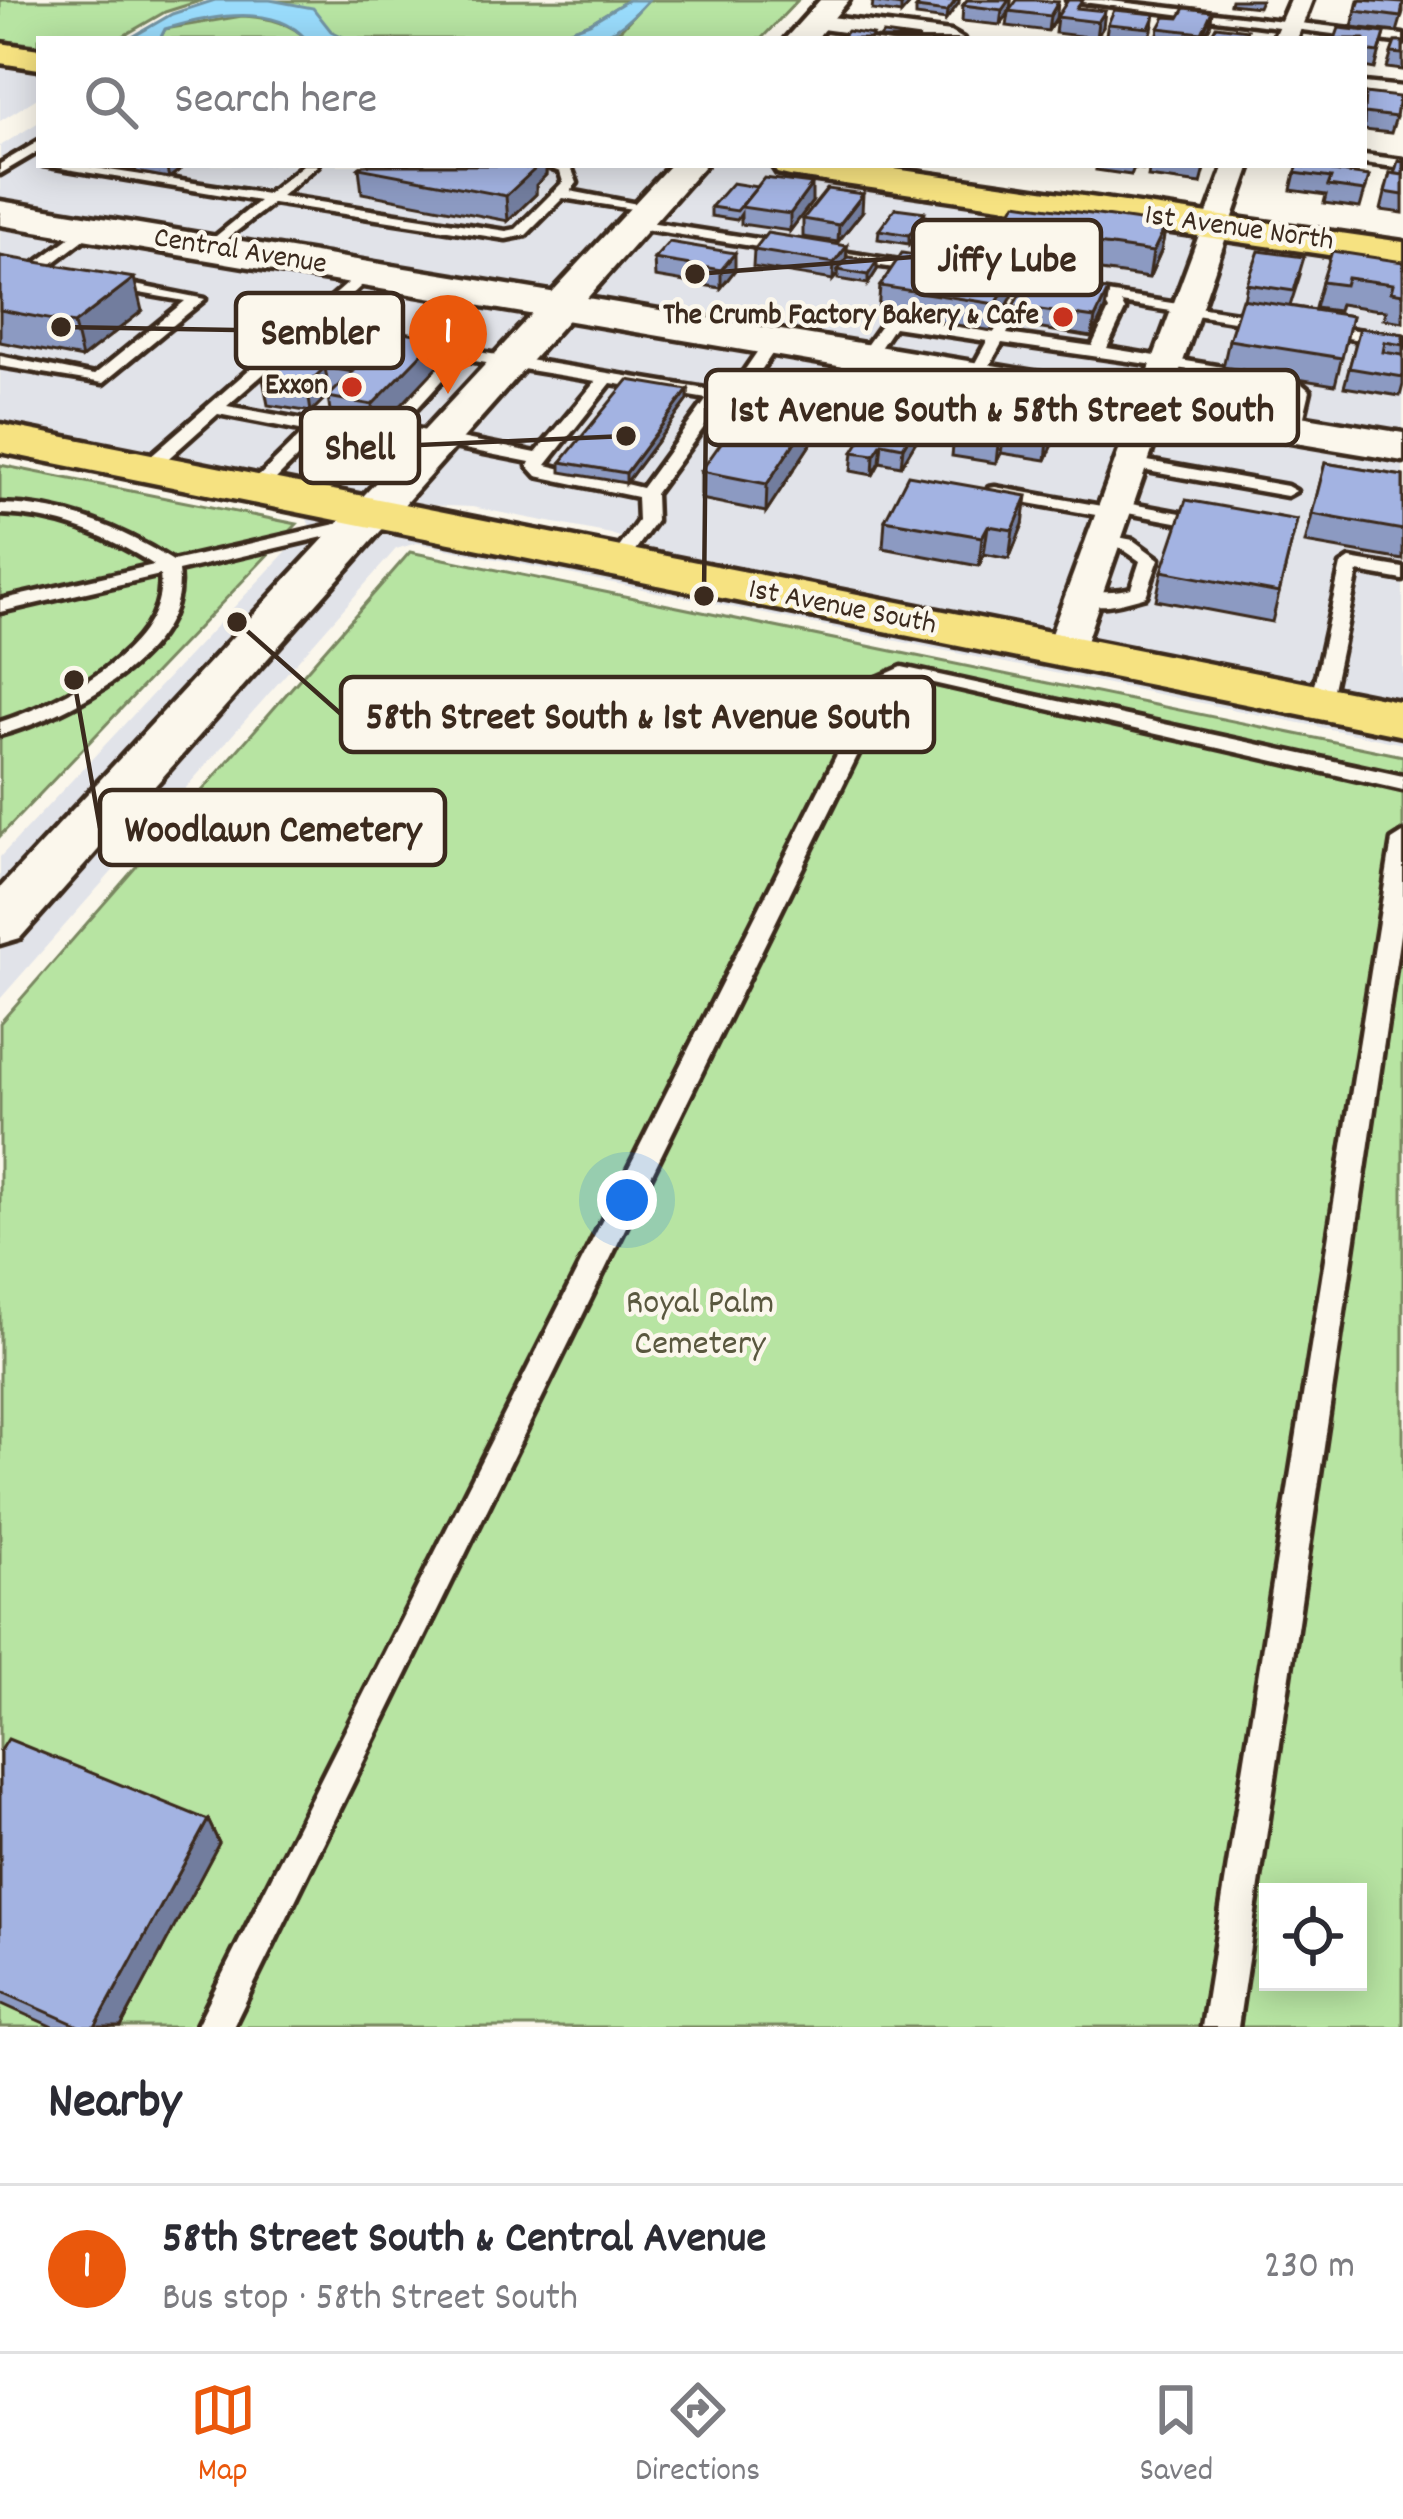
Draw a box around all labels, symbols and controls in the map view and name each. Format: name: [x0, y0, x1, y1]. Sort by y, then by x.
search box: [36, 36, 1367, 168]
icon: search: [78, 69, 144, 135]
text: Search here: [174, 70, 377, 134]
street label: 1st Avenue North: [1142, 195, 1336, 265]
street label: Central Avenue: [151, 218, 329, 288]
callout: Jiffy Lube: [913, 220, 1101, 295]
text: Jiffy Lube: [937, 236, 1077, 291]
callout: Sembler: [236, 293, 403, 368]
pin: 1: [409, 295, 487, 394]
place label: The Crumb Factory Bakery & Cafe: [663, 296, 1039, 339]
marker: The Crumb Factory Bakery & Cafe: [1050, 304, 1076, 330]
text: Sembler: [261, 309, 380, 364]
place label: Exxon: [265, 366, 328, 409]
callout: 1st Avenue South & 58th Street South: [706, 370, 1298, 445]
marker: Exxon: [339, 374, 365, 400]
text: 1st Avenue South & 58th Street South: [730, 386, 1274, 441]
callout: Shell: [301, 408, 419, 483]
text: Shell: [325, 424, 396, 479]
street label: 1st Avenue South: [744, 570, 940, 648]
callout: 58th Street South & 1st Avenue South: [341, 677, 934, 752]
text: 58th Street South & 1st Avenue South: [366, 693, 910, 748]
callout: Woodlawn Cemetery: [100, 790, 445, 865]
text: Woodlawn Cemetery: [124, 806, 423, 861]
your location: [597, 1170, 657, 1230]
park label: Royal Palm Cemetery: [626, 1279, 774, 1372]
map controls: [1259, 1883, 1367, 1991]
button: locate: [1259, 1883, 1367, 1991]
text: Nearby: [48, 2069, 181, 2141]
text: 58th Street South & Central Avenue: [162, 2209, 766, 2273]
text: 1: [83, 2241, 91, 2296]
text: 230 m: [1264, 2241, 1355, 2296]
text: Bus stop · 58th Street South: [162, 2273, 578, 2328]
tab: Map: [190, 2377, 256, 2496]
tab: Directions: [635, 2377, 760, 2496]
tab: Saved: [1140, 2377, 1213, 2496]

